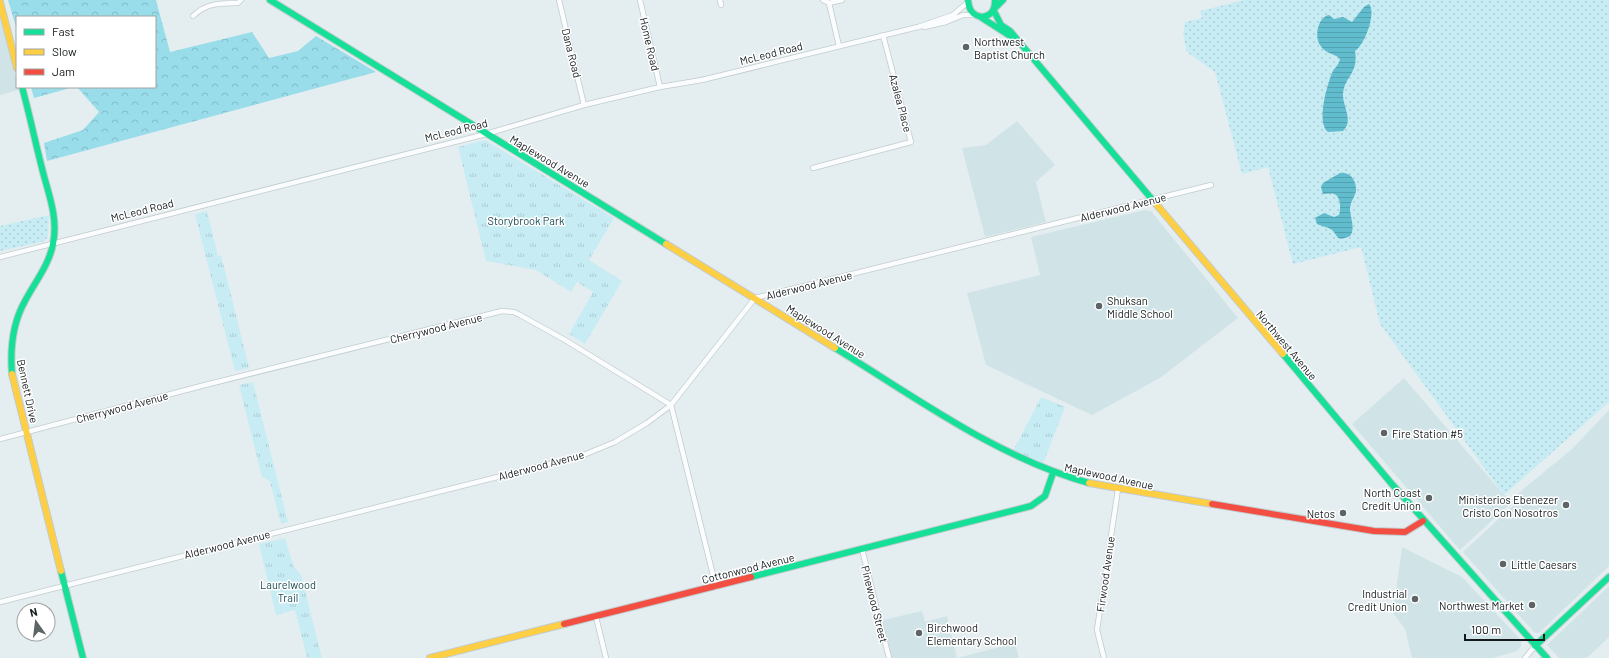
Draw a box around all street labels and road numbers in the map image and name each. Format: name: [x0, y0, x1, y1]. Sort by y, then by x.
street label: Home Road: [638, 16, 662, 72]
street label: Dana Road: [560, 27, 584, 79]
street label: McLeod Road: [738, 39, 804, 67]
street label: Azalea Place: [887, 73, 915, 134]
street label: McLeod Road: [423, 116, 489, 144]
street label: Maplewood Avenue: [508, 132, 592, 190]
street label: Alderwood Avenue: [1079, 190, 1168, 224]
street label: McLeod Road: [109, 196, 175, 224]
street label: Alderwood Avenue: [765, 268, 854, 302]
street label: Maplewood Avenue: [784, 301, 868, 361]
street label: Northwest Avenue: [1254, 307, 1320, 383]
street label: Cherrywood Avenue: [388, 310, 484, 346]
street label: Bennett Drive: [15, 358, 41, 424]
street label: Cherrywood Avenue: [75, 388, 170, 426]
street label: Alderwood Avenue: [497, 447, 585, 483]
street label: Maplewood Avenue: [1063, 460, 1155, 492]
street label: Alderwood Avenue: [183, 527, 272, 561]
street label: Firwood Avenue: [1093, 535, 1117, 613]
street label: Cottonwood Avenue: [700, 550, 796, 586]
street label: Pinewood Street: [859, 564, 891, 644]

